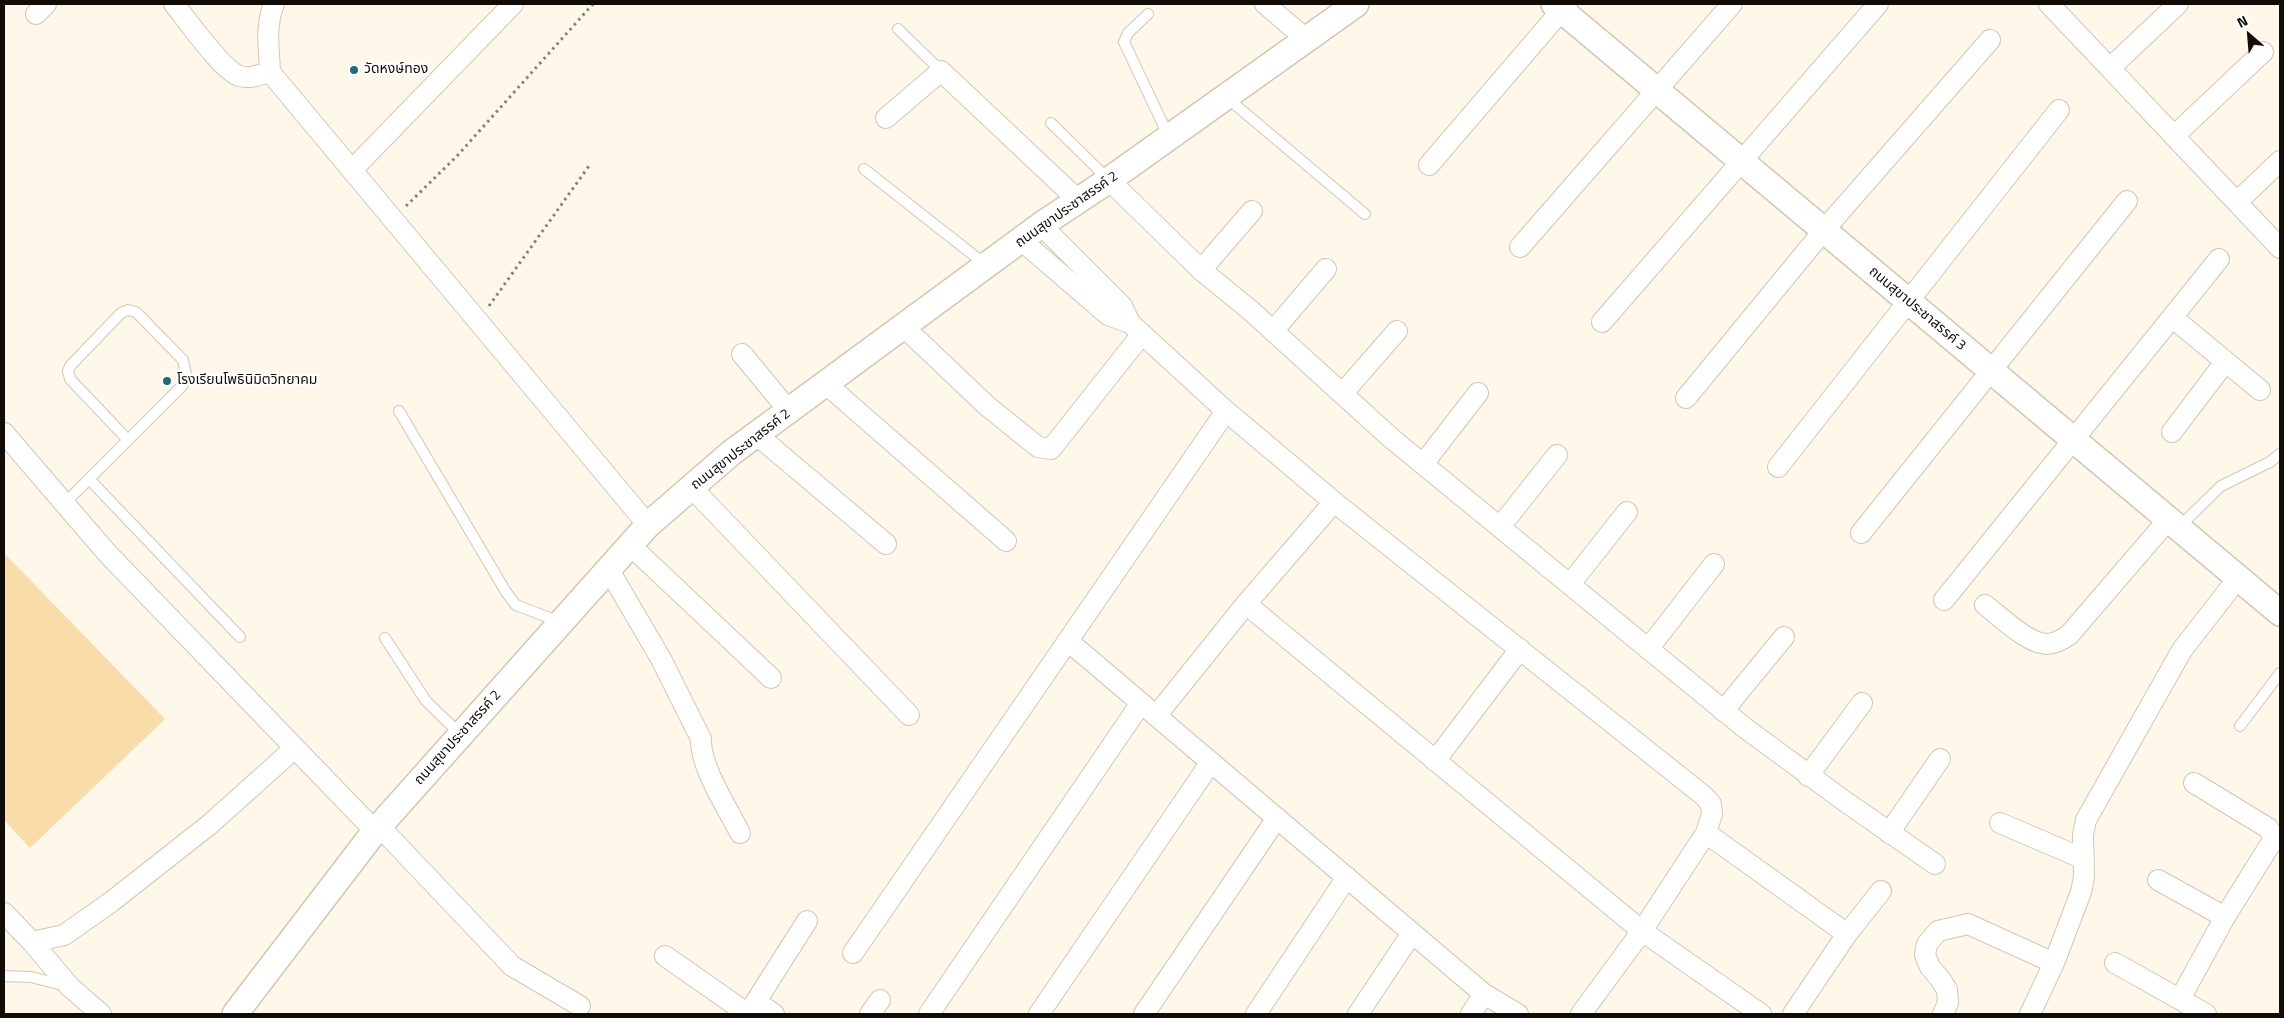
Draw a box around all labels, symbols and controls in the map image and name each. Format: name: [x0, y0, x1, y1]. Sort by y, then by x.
north arrow: [2224, 10, 2274, 60]
text: N: [2233, 10, 2251, 33]
place label: วัดหงษ์ทอง: [364, 62, 428, 78]
marker: วัดหงษ์ทอง: [348, 64, 360, 76]
street label: ถนนสุขาประชาสรรค์ 2: [1012, 168, 1122, 252]
street label: ถนนสุขาประชาสรรค์ 3: [1865, 264, 1969, 354]
place label: โรงเรียนโพธินิมิตวิทยาคม: [177, 373, 317, 389]
marker: โรงเรียนโพธินิมิตวิทยาคม: [161, 375, 173, 387]
street label: ถนนสุขาประชาสรรค์ 2: [688, 406, 794, 494]
street label: ถนนสุขาประชาสรรค์ 2: [411, 687, 505, 789]

